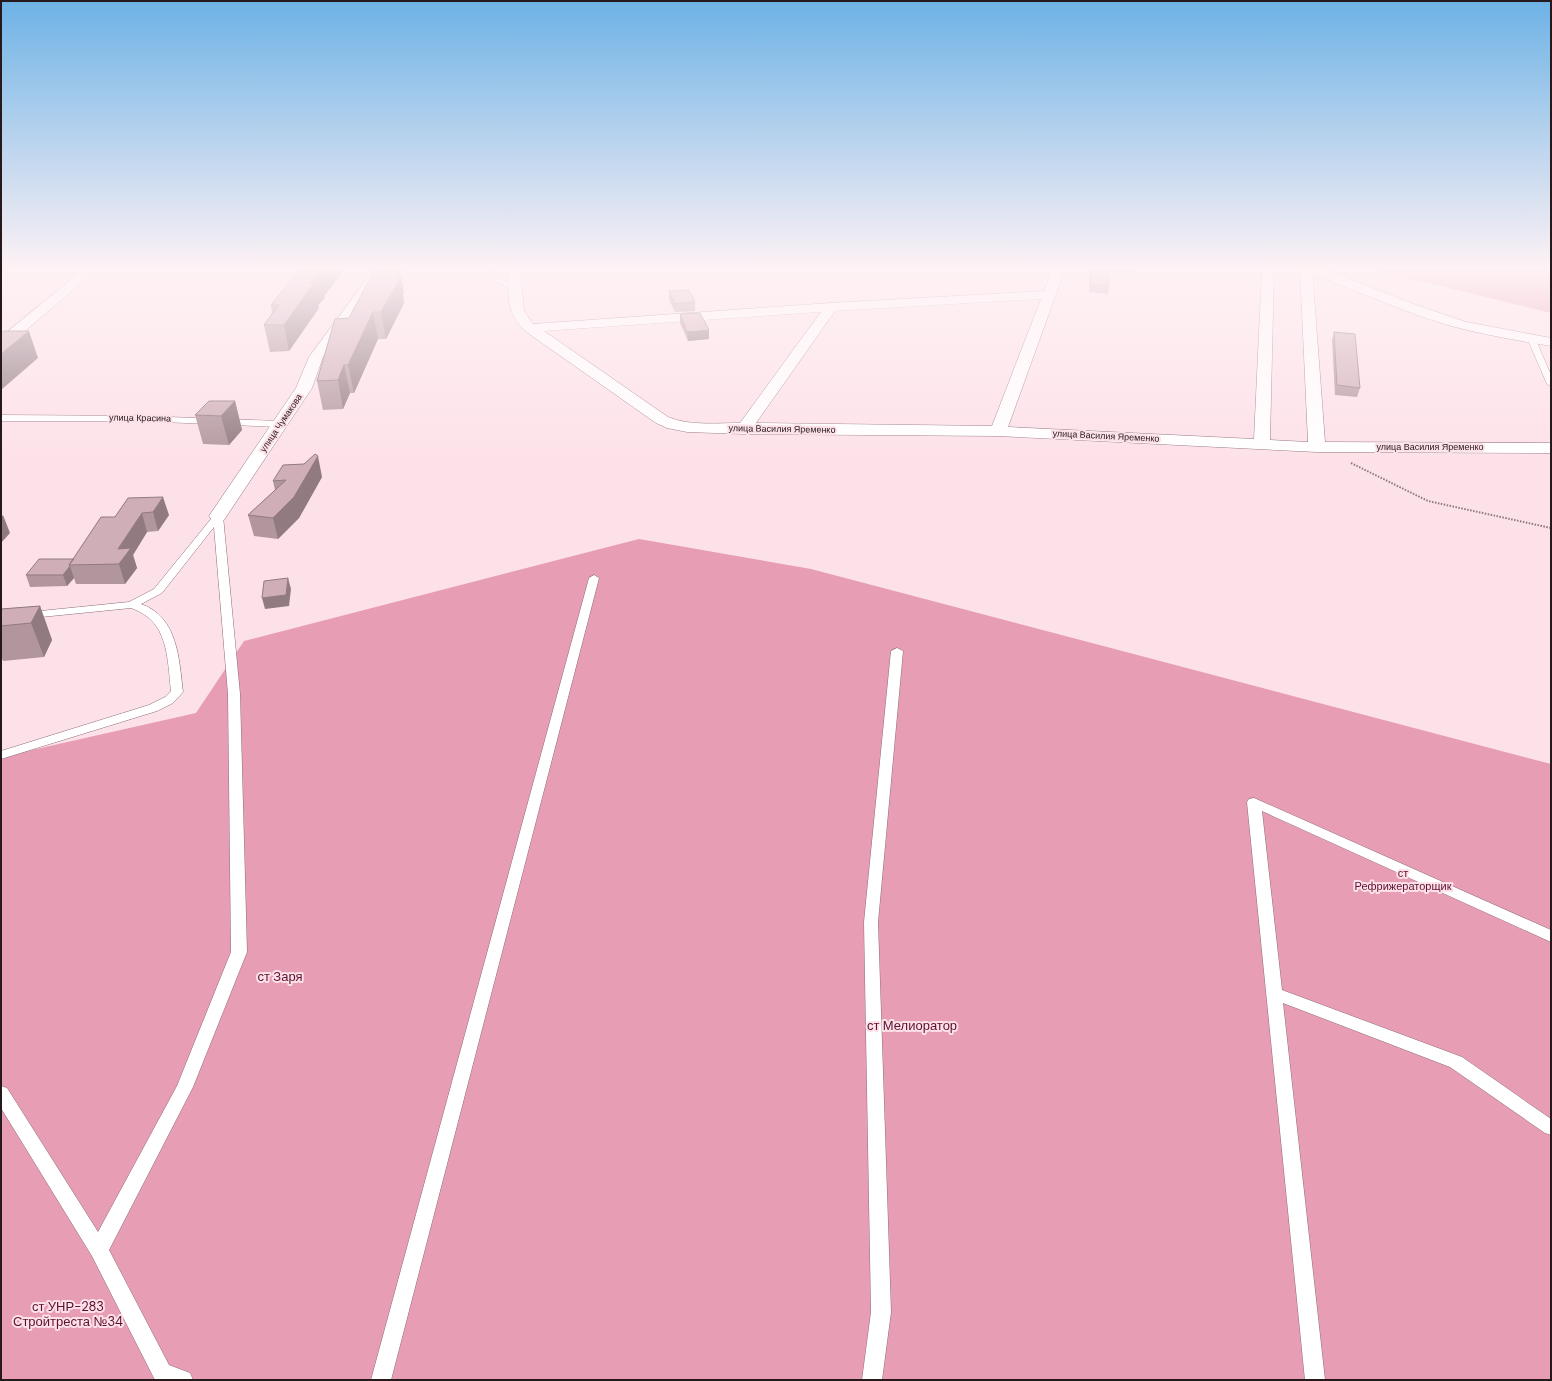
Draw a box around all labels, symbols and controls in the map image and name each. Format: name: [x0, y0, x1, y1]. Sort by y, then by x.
street label: улица Чумакова: [257, 392, 305, 454]
street label: улица Красина: [109, 411, 171, 425]
street label: улица Василия Яременко: [728, 422, 836, 436]
street label: улица Василия Яременко: [1052, 427, 1160, 445]
street label: улица Василия Яременко: [1377, 441, 1483, 453]
park label: ст Рефрижераторщик: [1355, 866, 1452, 893]
park label: ст Заря: [257, 968, 303, 985]
park label: ст Мелиоратор: [867, 1017, 957, 1034]
park label: ст УНР-283 Стройтреста №34: [13, 1298, 123, 1330]

